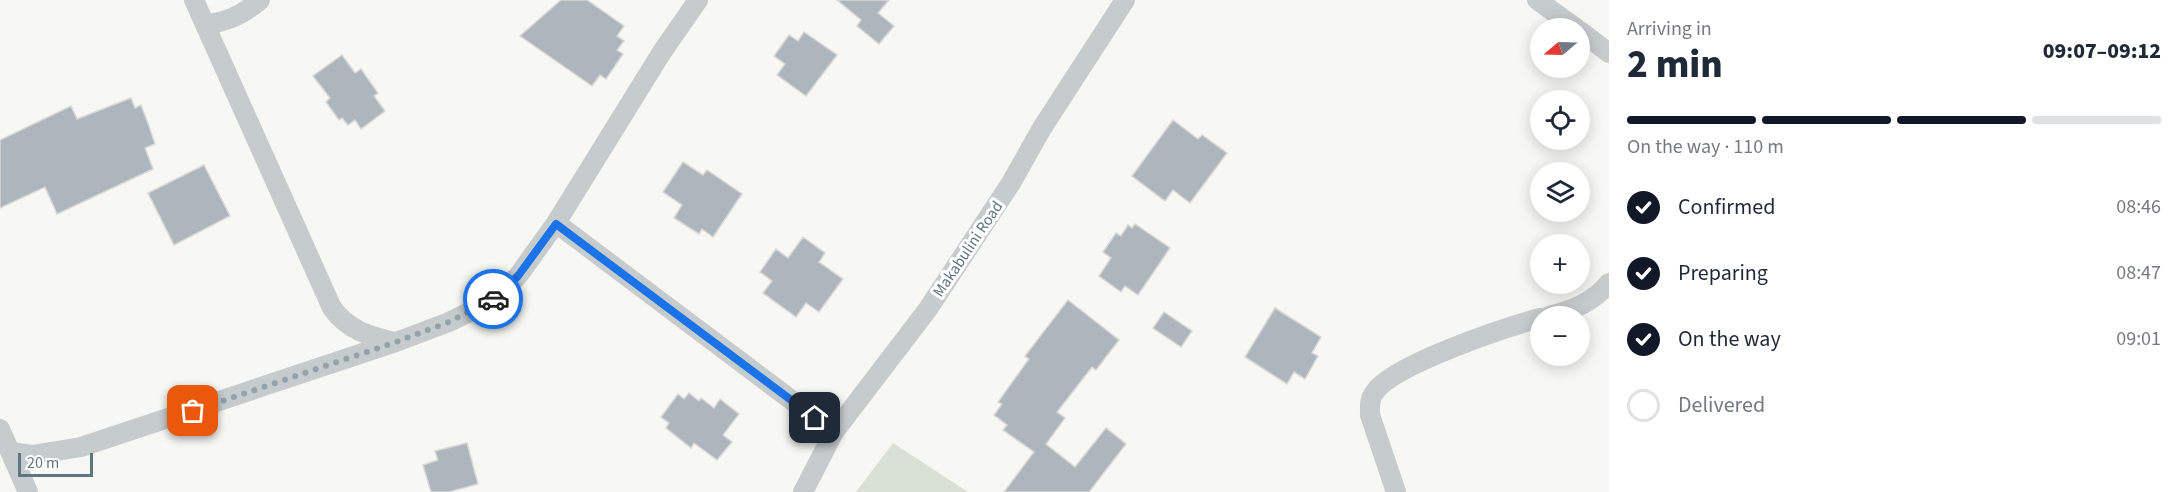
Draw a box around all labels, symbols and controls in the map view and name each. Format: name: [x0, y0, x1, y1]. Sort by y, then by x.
text: Arriving in: [1627, 15, 1712, 43]
north arrow: [1530, 18, 1590, 78]
map controls: [1530, 18, 1590, 366]
text: 09:07–09:12: [2043, 35, 2161, 67]
text: 2 min: [1627, 37, 1723, 93]
button: locate: [1530, 90, 1590, 150]
text: On the way · 110 m: [1627, 133, 1784, 161]
button: layers: [1530, 162, 1590, 222]
icon: check: [1627, 191, 1660, 224]
text: Confirmed: [1678, 191, 1775, 223]
text: 08:46: [2116, 193, 2161, 221]
street label: Makabulini Road: [928, 197, 1008, 301]
button: +: [1530, 234, 1590, 294]
icon: check: [1627, 257, 1660, 290]
text: Preparing: [1678, 257, 1768, 289]
text: 08:47: [2116, 259, 2161, 287]
courier: [463, 269, 523, 329]
icon: car: [477, 283, 510, 316]
button: −: [1530, 306, 1590, 366]
icon: check: [1627, 323, 1660, 356]
text: On the way: [1678, 323, 1781, 355]
text: 09:01: [2116, 325, 2161, 353]
pin: [167, 385, 218, 436]
text: Delivered: [1678, 389, 1765, 421]
pin: [789, 392, 840, 443]
icon: bag: [176, 394, 209, 427]
icon: home: [798, 401, 831, 434]
scale bar: [18, 450, 93, 478]
text: 20 m: [27, 452, 59, 474]

